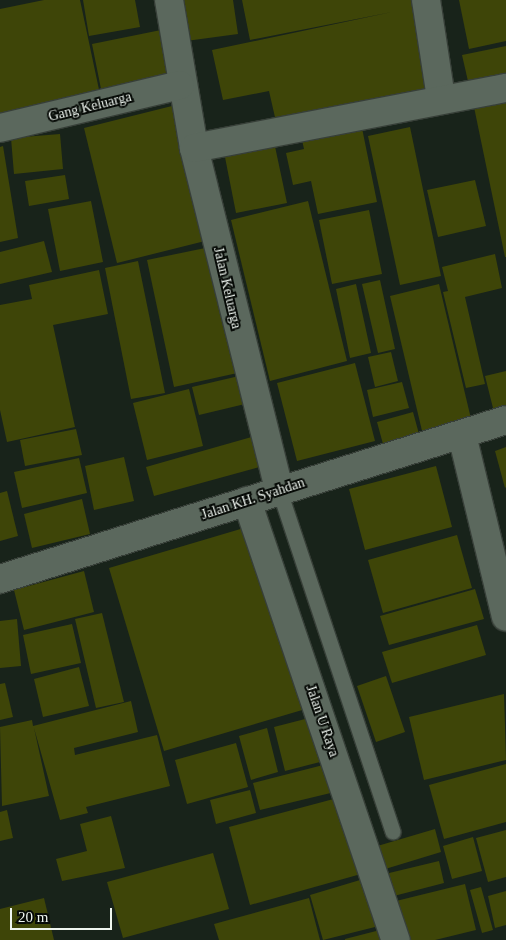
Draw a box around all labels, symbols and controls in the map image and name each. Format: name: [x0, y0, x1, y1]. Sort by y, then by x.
street label: Gang Keluarga: [47, 89, 133, 125]
street label: Jalan Keluarga: [209, 246, 245, 330]
street label: Jalan KH. Syahdan: [199, 474, 307, 524]
street label: Jalan U Raya: [302, 683, 342, 759]
scale bar: [12, 898, 115, 930]
text: 20 m: [18, 909, 48, 925]

